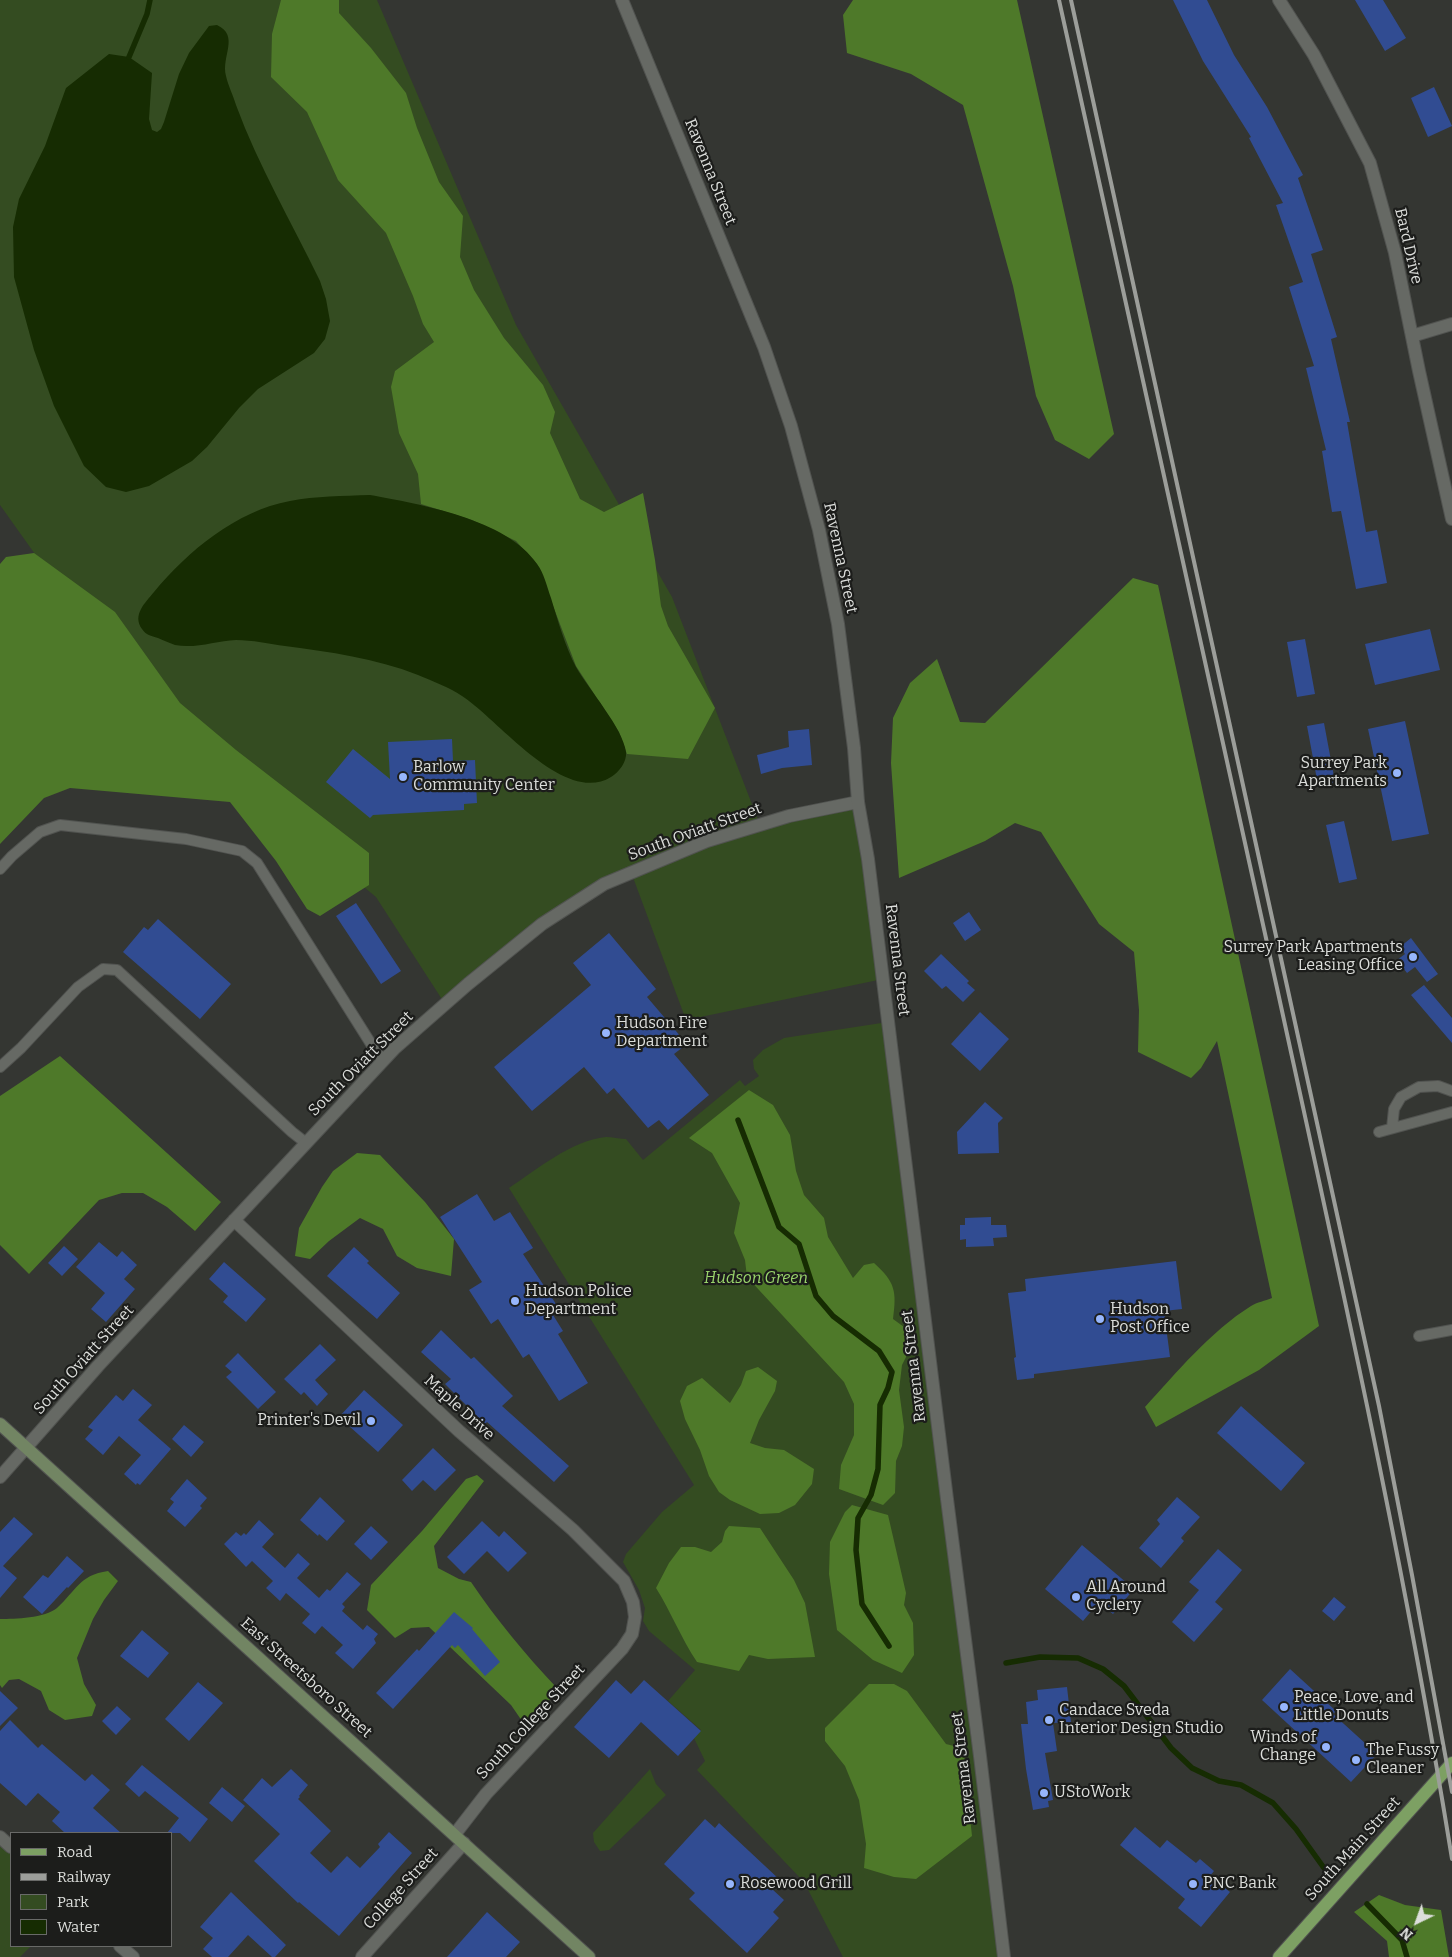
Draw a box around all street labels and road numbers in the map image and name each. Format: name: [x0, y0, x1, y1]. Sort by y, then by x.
street label: Ravenna Street: [680, 116, 740, 228]
street label: Bard Drive: [1390, 206, 1426, 286]
street label: Ravenna Street: [819, 501, 861, 615]
street label: South Oviatt Street: [626, 799, 764, 865]
street label: Ravenna Street: [881, 903, 913, 1017]
street label: South Oviatt Street: [305, 1008, 417, 1120]
street label: South Oviatt Street: [30, 1301, 138, 1419]
street label: Ravenna Street: [898, 1309, 930, 1423]
street label: Maple Drive: [420, 1371, 498, 1445]
street label: East Streetsboro Street: [236, 1614, 376, 1742]
street label: South College Street: [473, 1661, 589, 1783]
street label: Ravenna Street: [948, 1711, 980, 1825]
street label: South Main Street: [1301, 1793, 1405, 1905]
street label: College Street: [359, 1844, 443, 1934]

